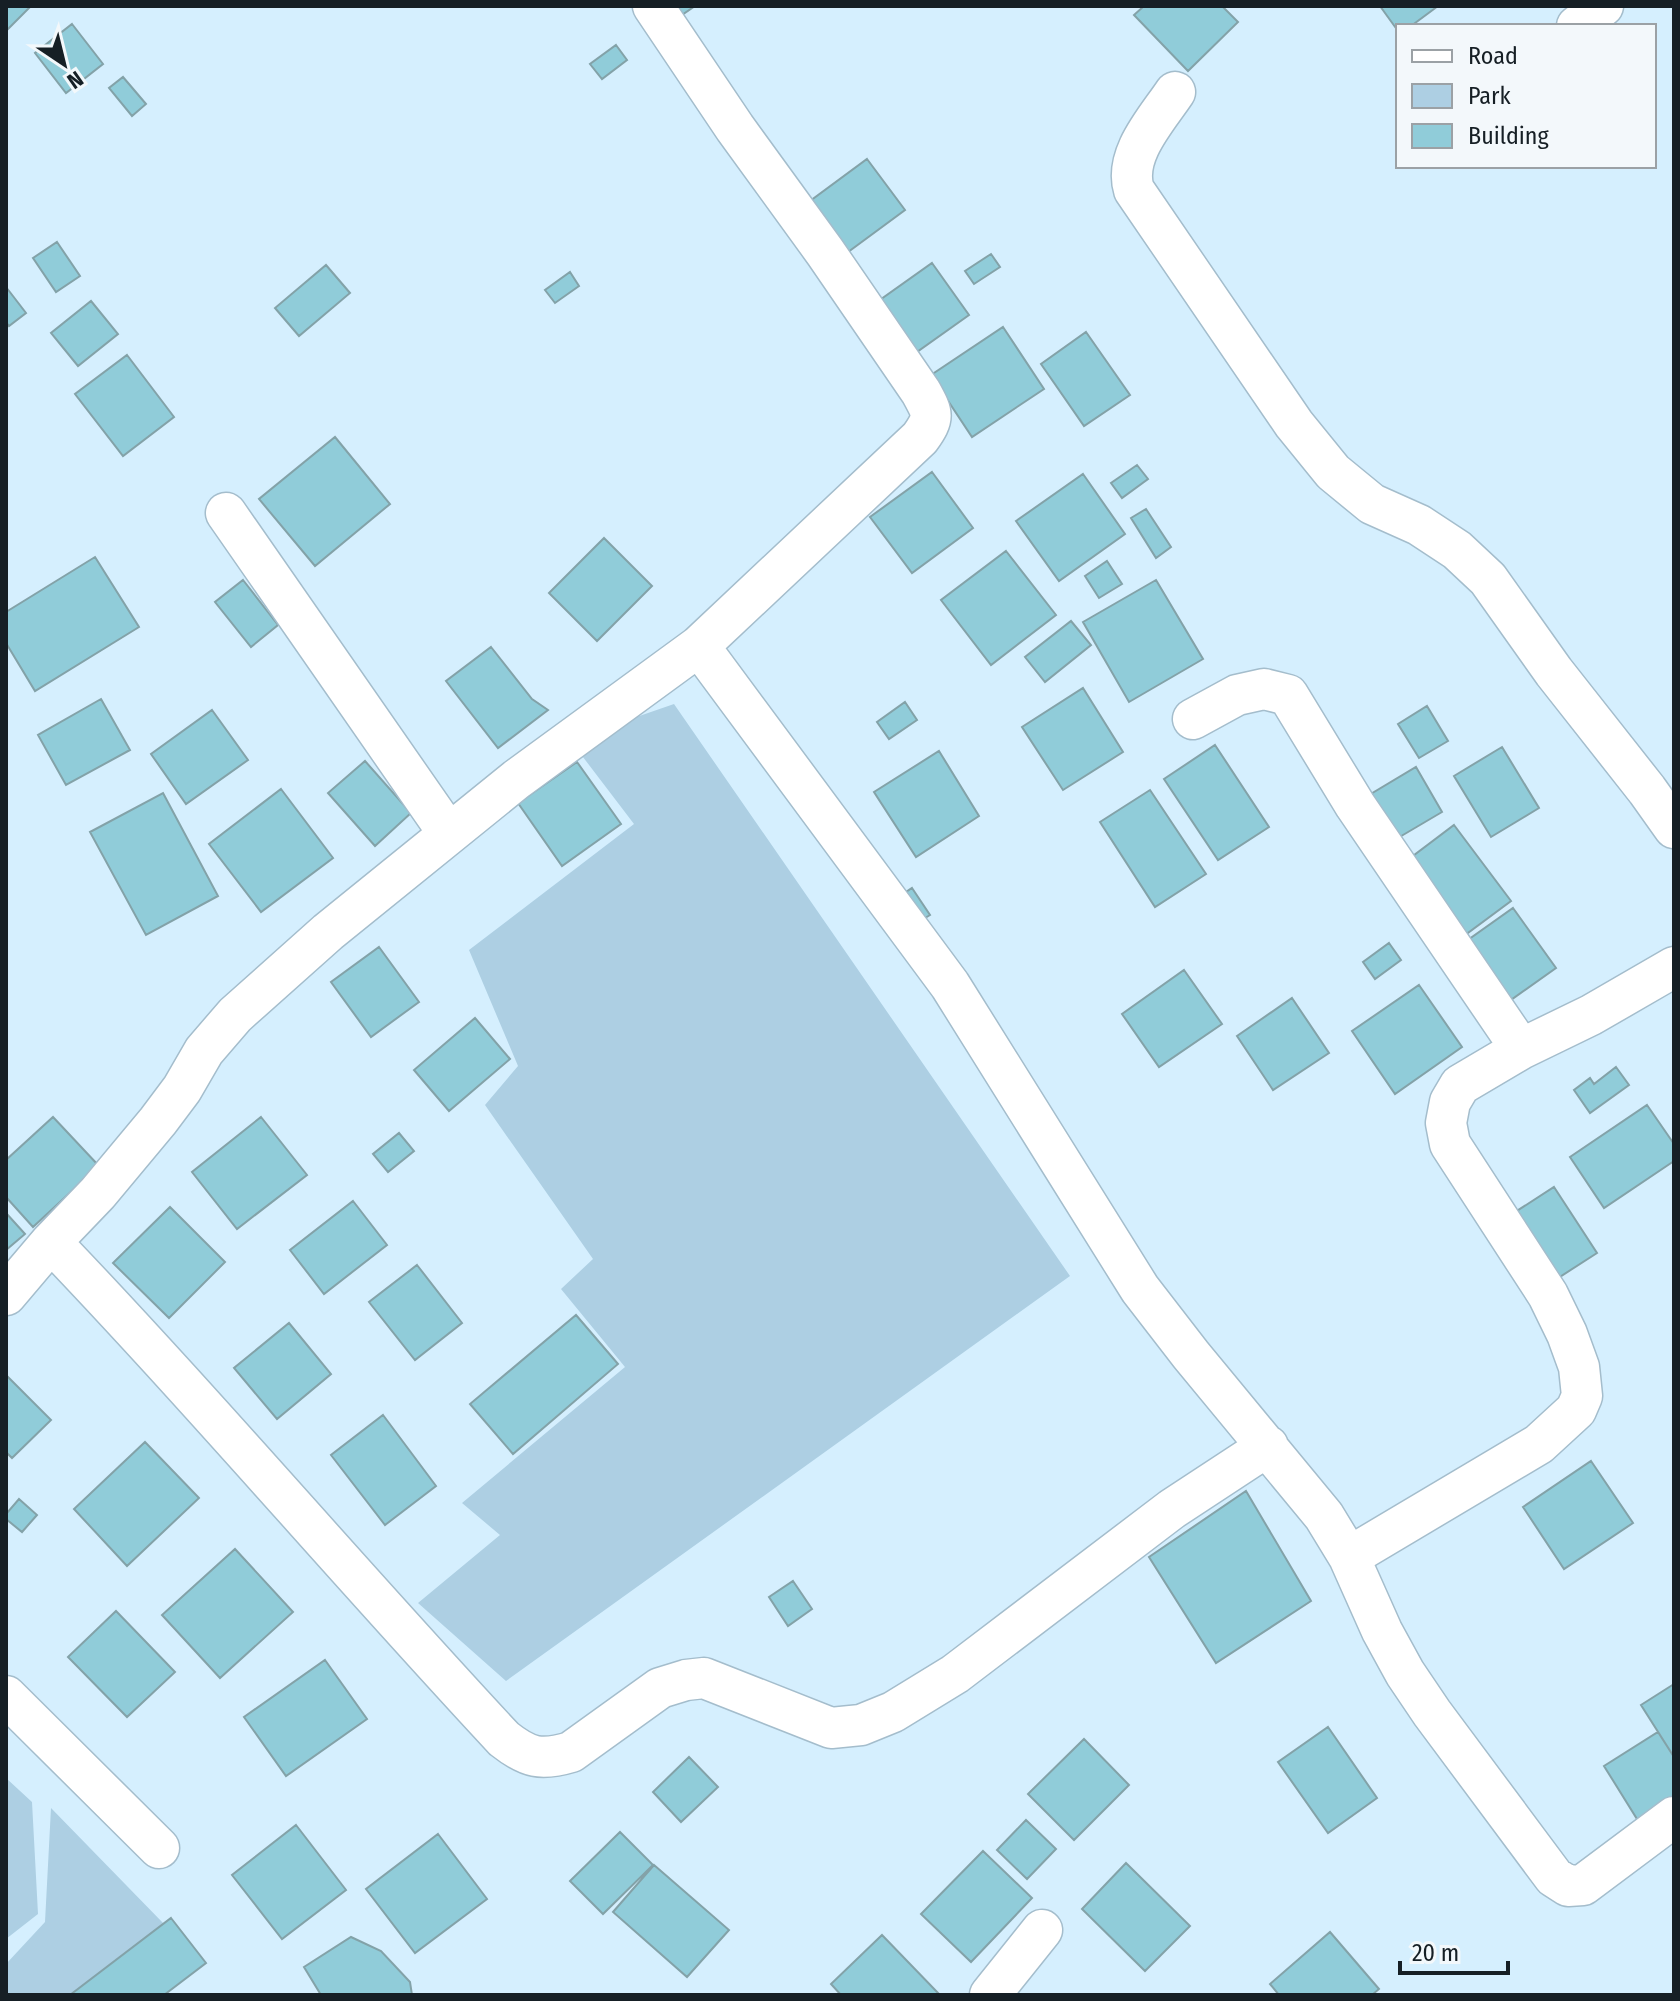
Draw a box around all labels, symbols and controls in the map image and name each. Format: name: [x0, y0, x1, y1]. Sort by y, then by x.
north arrow: [24, 24, 104, 104]
legend: [1396, 24, 1656, 168]
text: Road: [1468, 42, 1518, 70]
text: N: [62, 65, 88, 95]
text: Park: [1468, 82, 1511, 110]
text: Building: [1468, 122, 1550, 150]
scale bar: [1400, 1925, 1508, 1975]
text: 20 m: [1412, 1939, 1459, 1967]

